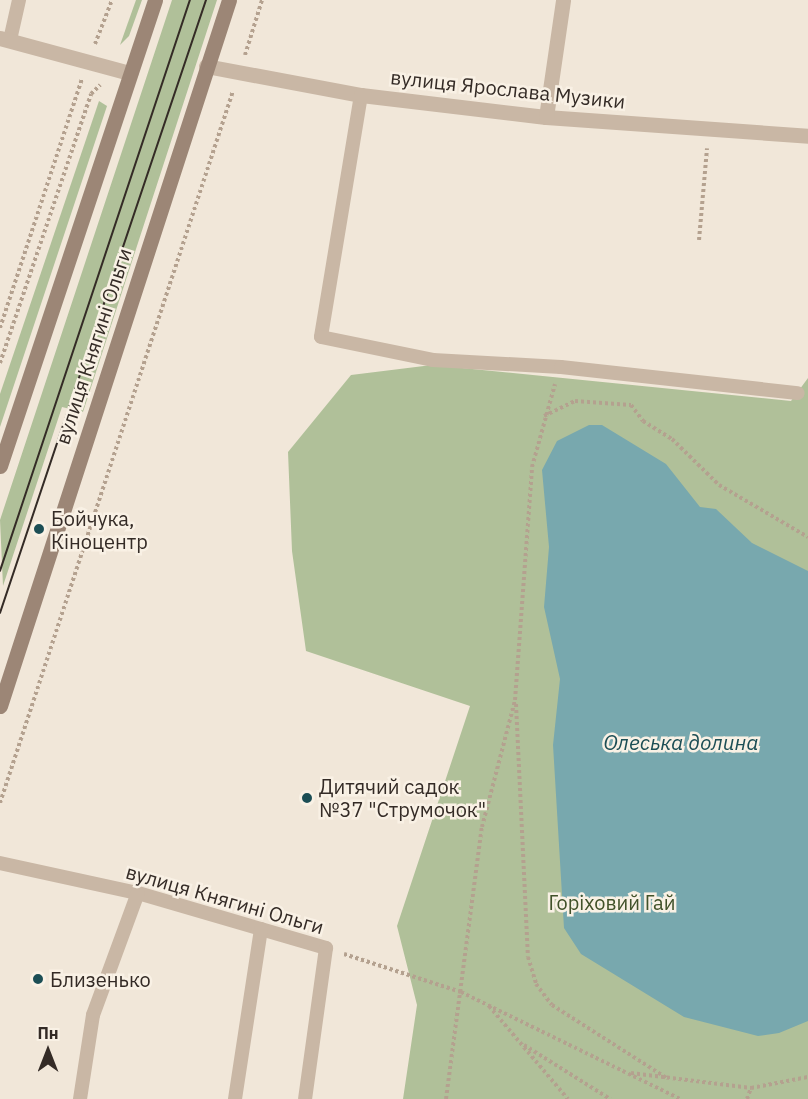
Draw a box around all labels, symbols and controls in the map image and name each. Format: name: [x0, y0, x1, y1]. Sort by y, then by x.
street label: вулиця Ярослава Музики: [389, 65, 627, 113]
street label: вулиця Княгині Ольги: [50, 245, 136, 447]
place label: Бойчука, Кіноцентр: [51, 506, 148, 553]
marker: Бойчука, Кіноцентр: [32, 522, 46, 536]
water label: Олеська долина: [603, 729, 759, 755]
place label: Дитячий садок №37 "Струмочок": [319, 774, 486, 821]
marker: Дитячий садок №37 "Струмочок": [300, 791, 314, 805]
street label: вулиця Княгині Ольги: [123, 859, 327, 939]
park label: Горіховий Гай: [549, 890, 675, 914]
place label: Близенько: [50, 967, 151, 991]
marker: Близенько: [31, 972, 45, 986]
north arrow: [18, 1021, 78, 1081]
text: Пн: [37, 1023, 59, 1043]

